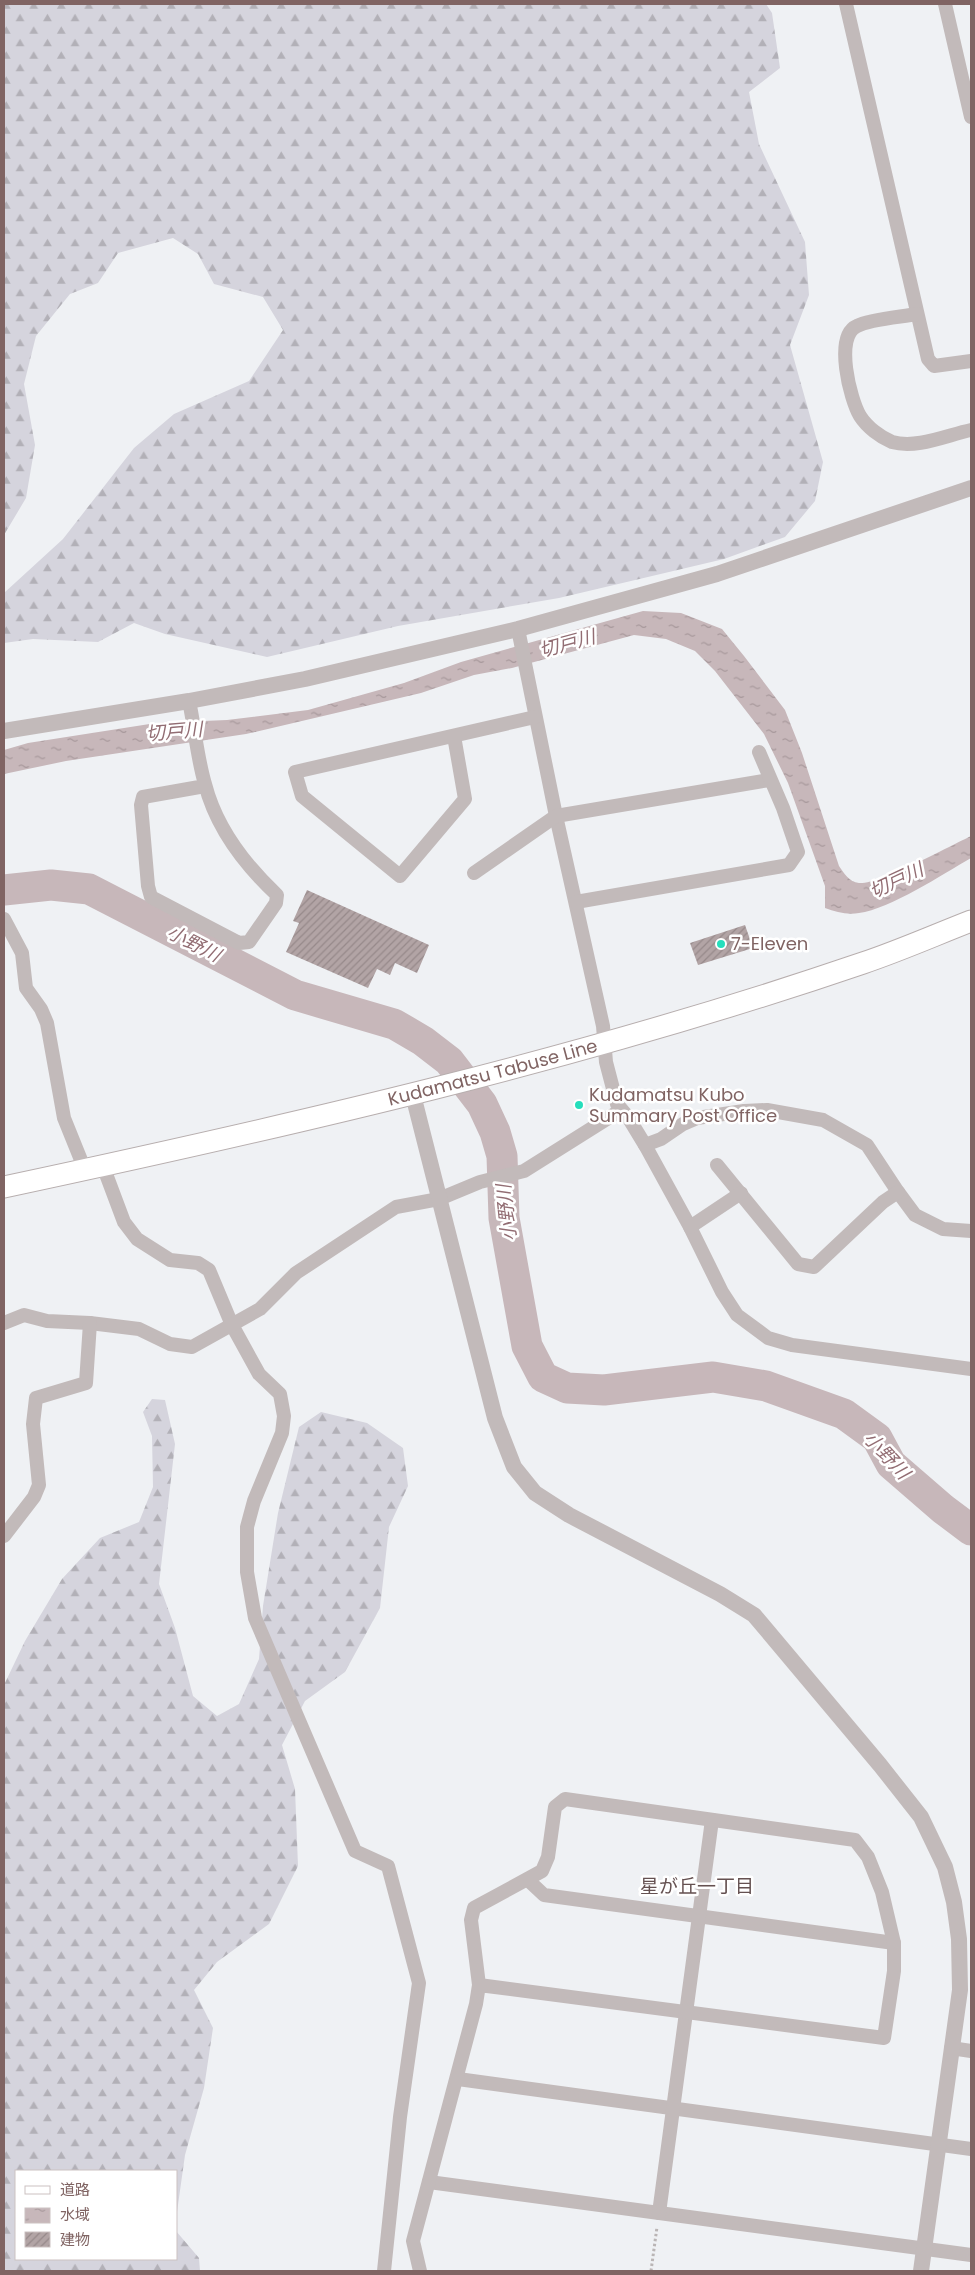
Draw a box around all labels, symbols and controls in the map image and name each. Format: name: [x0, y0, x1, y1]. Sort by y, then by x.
water label: 切戸川: [536, 623, 600, 664]
water label: 切戸川: [144, 715, 206, 747]
water label: 切戸川: [865, 855, 930, 905]
water label: 小野川: [162, 918, 227, 969]
place label: 7-Eleven: [731, 931, 808, 956]
marker: 7-Eleven: [715, 938, 727, 950]
street label: Kudamatsu Tabuse Line: [385, 1033, 600, 1111]
place label: Kudamatsu Kubo Summary Post Office: [589, 1082, 777, 1128]
marker: Kudamatsu Kubo Summary Post Office: [573, 1099, 585, 1111]
water label: 小野川: [490, 1181, 523, 1243]
water label: 小野川: [857, 1425, 917, 1487]
district label: 星が丘一丁目: [640, 1873, 754, 1900]
legend: [15, 2170, 178, 2260]
text: 道路: [60, 2179, 90, 2200]
text: 水域: [60, 2204, 90, 2225]
text: 建物: [60, 2229, 90, 2250]

